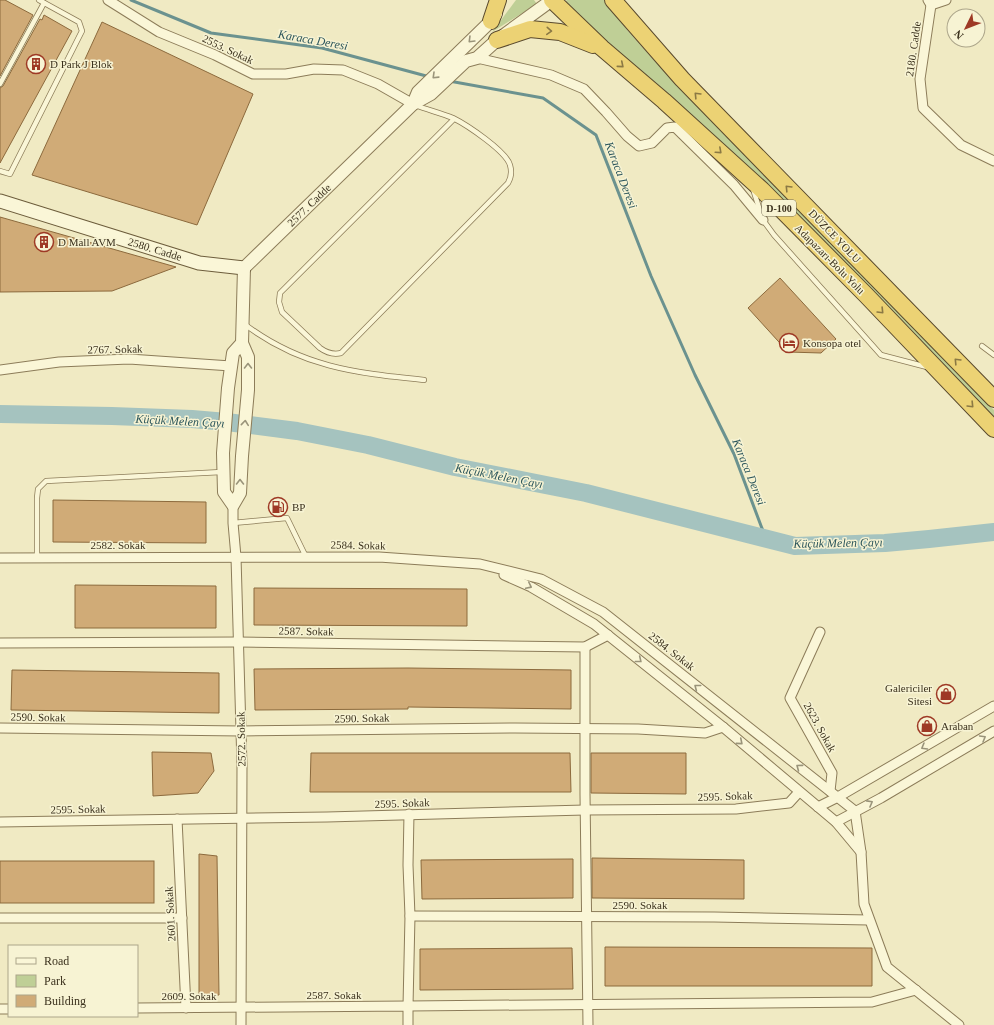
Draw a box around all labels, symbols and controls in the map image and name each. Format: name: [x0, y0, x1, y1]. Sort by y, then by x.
north arrow: [946, 8, 986, 48]
street label: 2180. Cadde: [903, 21, 923, 77]
one-way arrow: [546, 26, 552, 35]
water label: Karaca Deresi: [276, 27, 349, 53]
text: N: [952, 28, 966, 42]
street label: 2553. Sokak: [201, 32, 256, 66]
one-way arrow: [468, 35, 476, 43]
building icon: D Park J Blok: [25, 53, 47, 75]
place label: D Park J Blok: [50, 58, 113, 70]
one-way arrow: [617, 60, 624, 67]
one-way arrow: [432, 71, 440, 79]
one-way arrow: [695, 92, 702, 100]
water label: Karaca Deresi: [601, 139, 640, 210]
one-way arrow: [714, 146, 722, 154]
street label: 2577. Cadde: [285, 181, 333, 229]
one-way arrow: [786, 185, 793, 193]
road number: D-100: [762, 200, 796, 216]
street label: DÜZCE YOLU: [807, 207, 864, 265]
street label: Adapazarı-Bolu Yolu: [793, 222, 868, 297]
building icon: D Mall AVM: [33, 231, 55, 253]
street label: 2580. Cadde: [127, 235, 183, 263]
place label: D Mall AVM: [58, 236, 116, 248]
one-way arrow: [876, 306, 884, 314]
hotel icon: Konsopa otel: [778, 332, 800, 354]
place label: Konsopa otel: [803, 337, 861, 349]
street label: 2767. Sokak: [87, 343, 143, 355]
one-way arrow: [954, 358, 962, 366]
one-way arrow: [244, 363, 252, 369]
one-way arrow: [966, 400, 974, 408]
water label: Küçük Melen Çayı: [134, 412, 225, 430]
one-way arrow: [240, 420, 249, 426]
water label: Karaca Deresi: [729, 436, 769, 507]
water label: Küçük Melen Çayı: [453, 460, 544, 491]
one-way arrow: [236, 479, 245, 485]
fuel station icon: BP: [267, 496, 289, 518]
place label: BP: [292, 501, 305, 513]
water label: Küçük Melen Çayı: [792, 535, 883, 551]
street label: 2582. Sokak: [91, 539, 146, 551]
street label: 2584. Sokak: [330, 539, 386, 551]
one-way arrow: [524, 581, 532, 589]
street label: 2587. Sokak: [278, 625, 334, 637]
street label: 2584. Sokak: [647, 629, 698, 673]
one-way arrow: [634, 655, 641, 662]
place label: Galericiler Sitesi: [885, 682, 932, 707]
shop icon: Galericiler Sitesi: [935, 683, 957, 705]
one-way arrow: [694, 684, 702, 691]
street label: 2623. Sokak: [801, 700, 839, 754]
street label: 2590. Sokak: [10, 711, 66, 723]
street label: 2572. Sokak: [235, 711, 247, 767]
street label: 2590. Sokak: [334, 712, 390, 724]
shop icon: Araban: [916, 715, 938, 737]
place label: Araban: [941, 720, 974, 732]
one-way arrow: [979, 736, 986, 743]
one-way arrow: [735, 737, 742, 744]
one-way arrow: [921, 742, 928, 749]
one-way arrow: [797, 765, 804, 772]
street label: 2595. Sokak: [697, 789, 753, 803]
street label: 2595. Sokak: [374, 796, 430, 810]
one-way arrow: [866, 801, 873, 808]
street label: 2595. Sokak: [50, 803, 106, 815]
street label: 2601. Sokak: [163, 886, 177, 942]
street label: 2590. Sokak: [613, 899, 668, 911]
legend: [8, 945, 138, 1017]
text: Road: [44, 954, 69, 968]
text: Park: [44, 974, 66, 988]
street label: 2587. Sokak: [307, 989, 362, 1001]
street label: 2609. Sokak: [162, 990, 217, 1002]
text: Building: [44, 994, 86, 1008]

